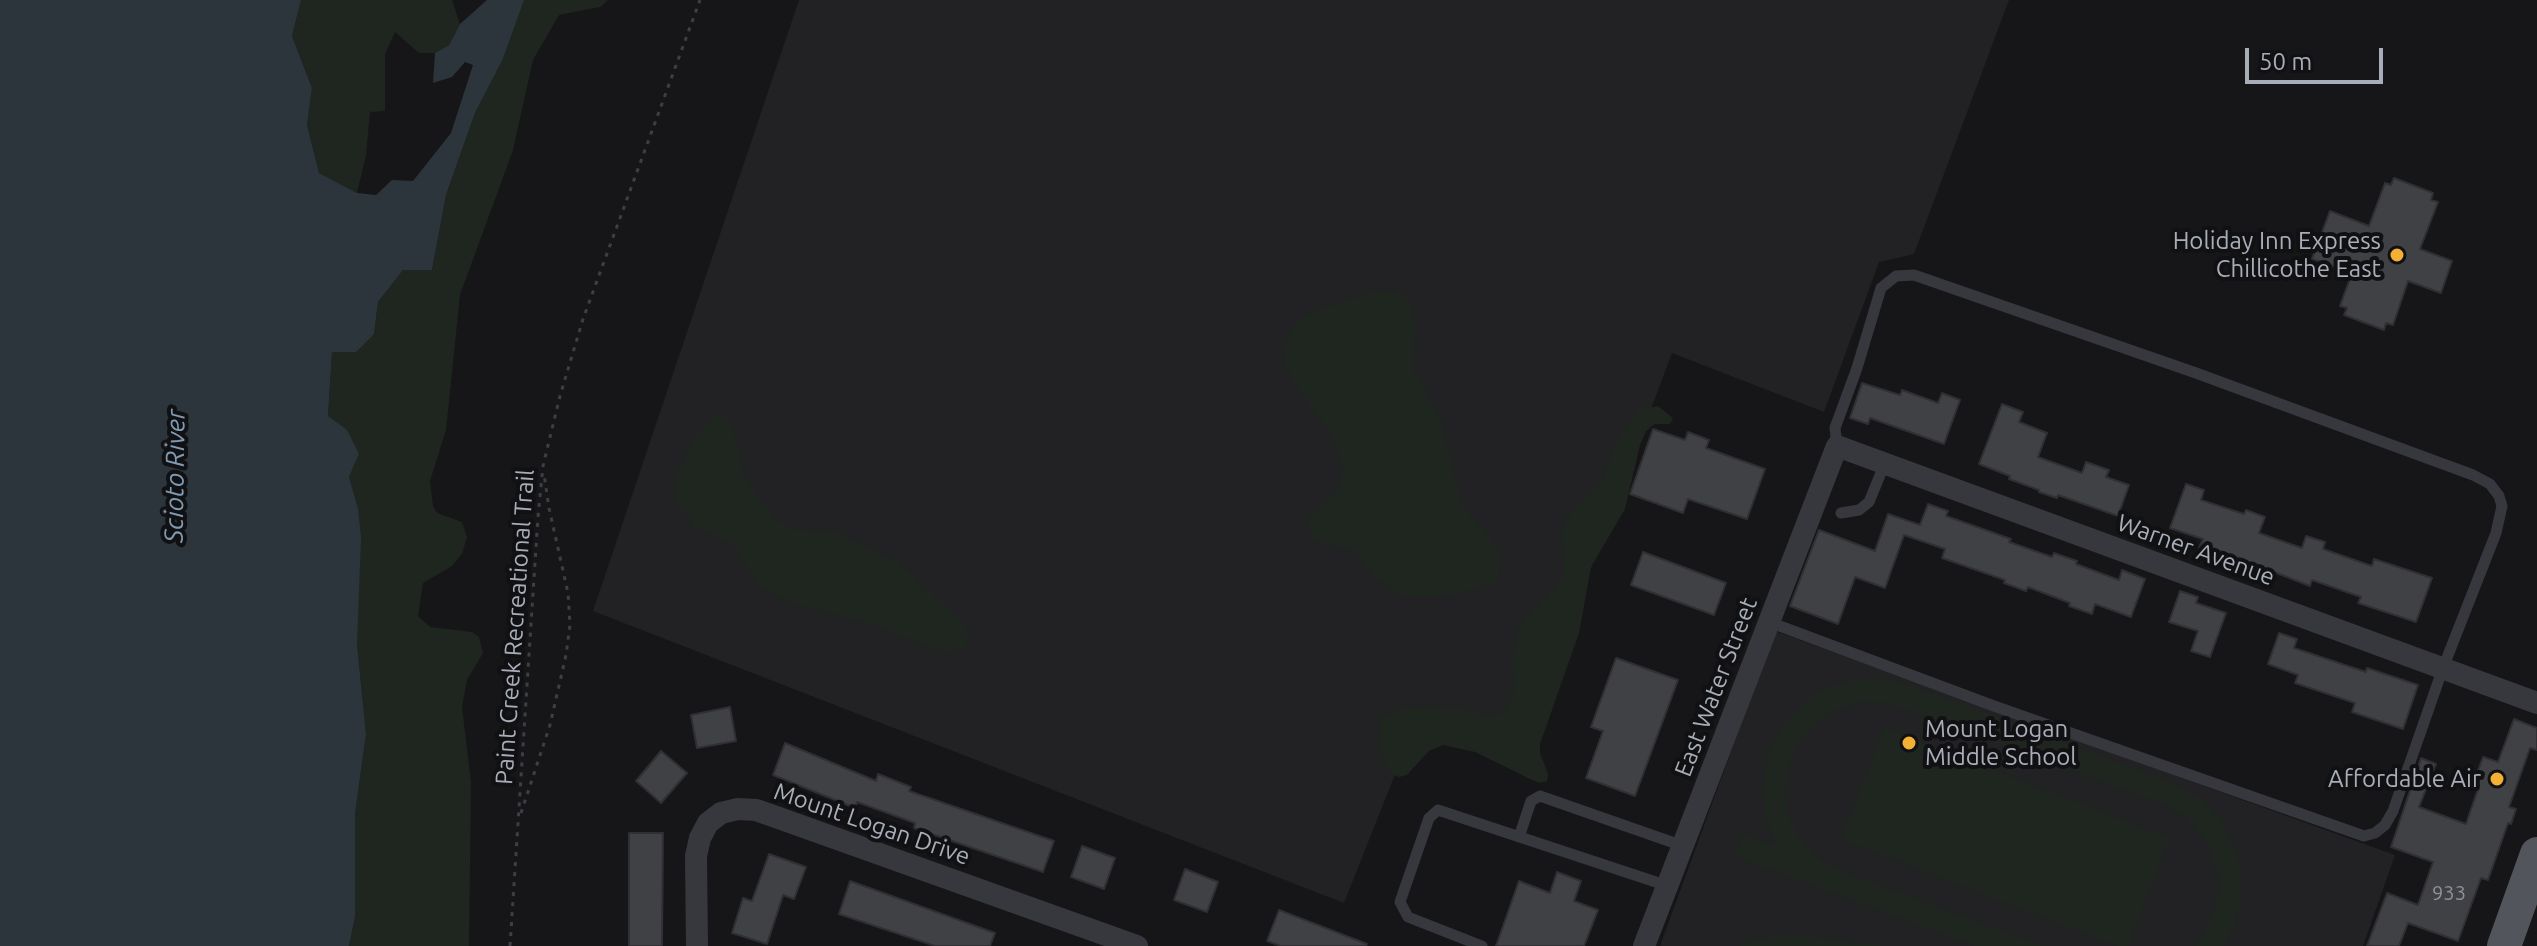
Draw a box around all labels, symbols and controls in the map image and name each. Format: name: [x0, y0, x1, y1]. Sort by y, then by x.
scale bar: [2249, 32, 2387, 82]
text: 50 m: [2259, 48, 2312, 75]
place label: Holiday Inn Express Chillicothe East: [2173, 227, 2381, 283]
marker: Holiday Inn Express Chillicothe East: [2388, 246, 2406, 264]
water label: Scioto River: [158, 409, 192, 543]
street label: Paint Creek Recreational Trail: [490, 468, 540, 786]
street label: Warner Avenue: [2113, 508, 2279, 592]
street label: East Water Street: [1669, 593, 1763, 781]
place label: Mount Logan Middle School: [1925, 715, 2077, 771]
marker: Mount Logan Middle School: [1900, 734, 1918, 752]
place label: Affordable Air: [2328, 765, 2481, 793]
marker: Affordable Air: [2488, 770, 2506, 788]
street label: Mount Logan Drive: [770, 777, 974, 871]
house number: 933: [2432, 881, 2466, 905]

